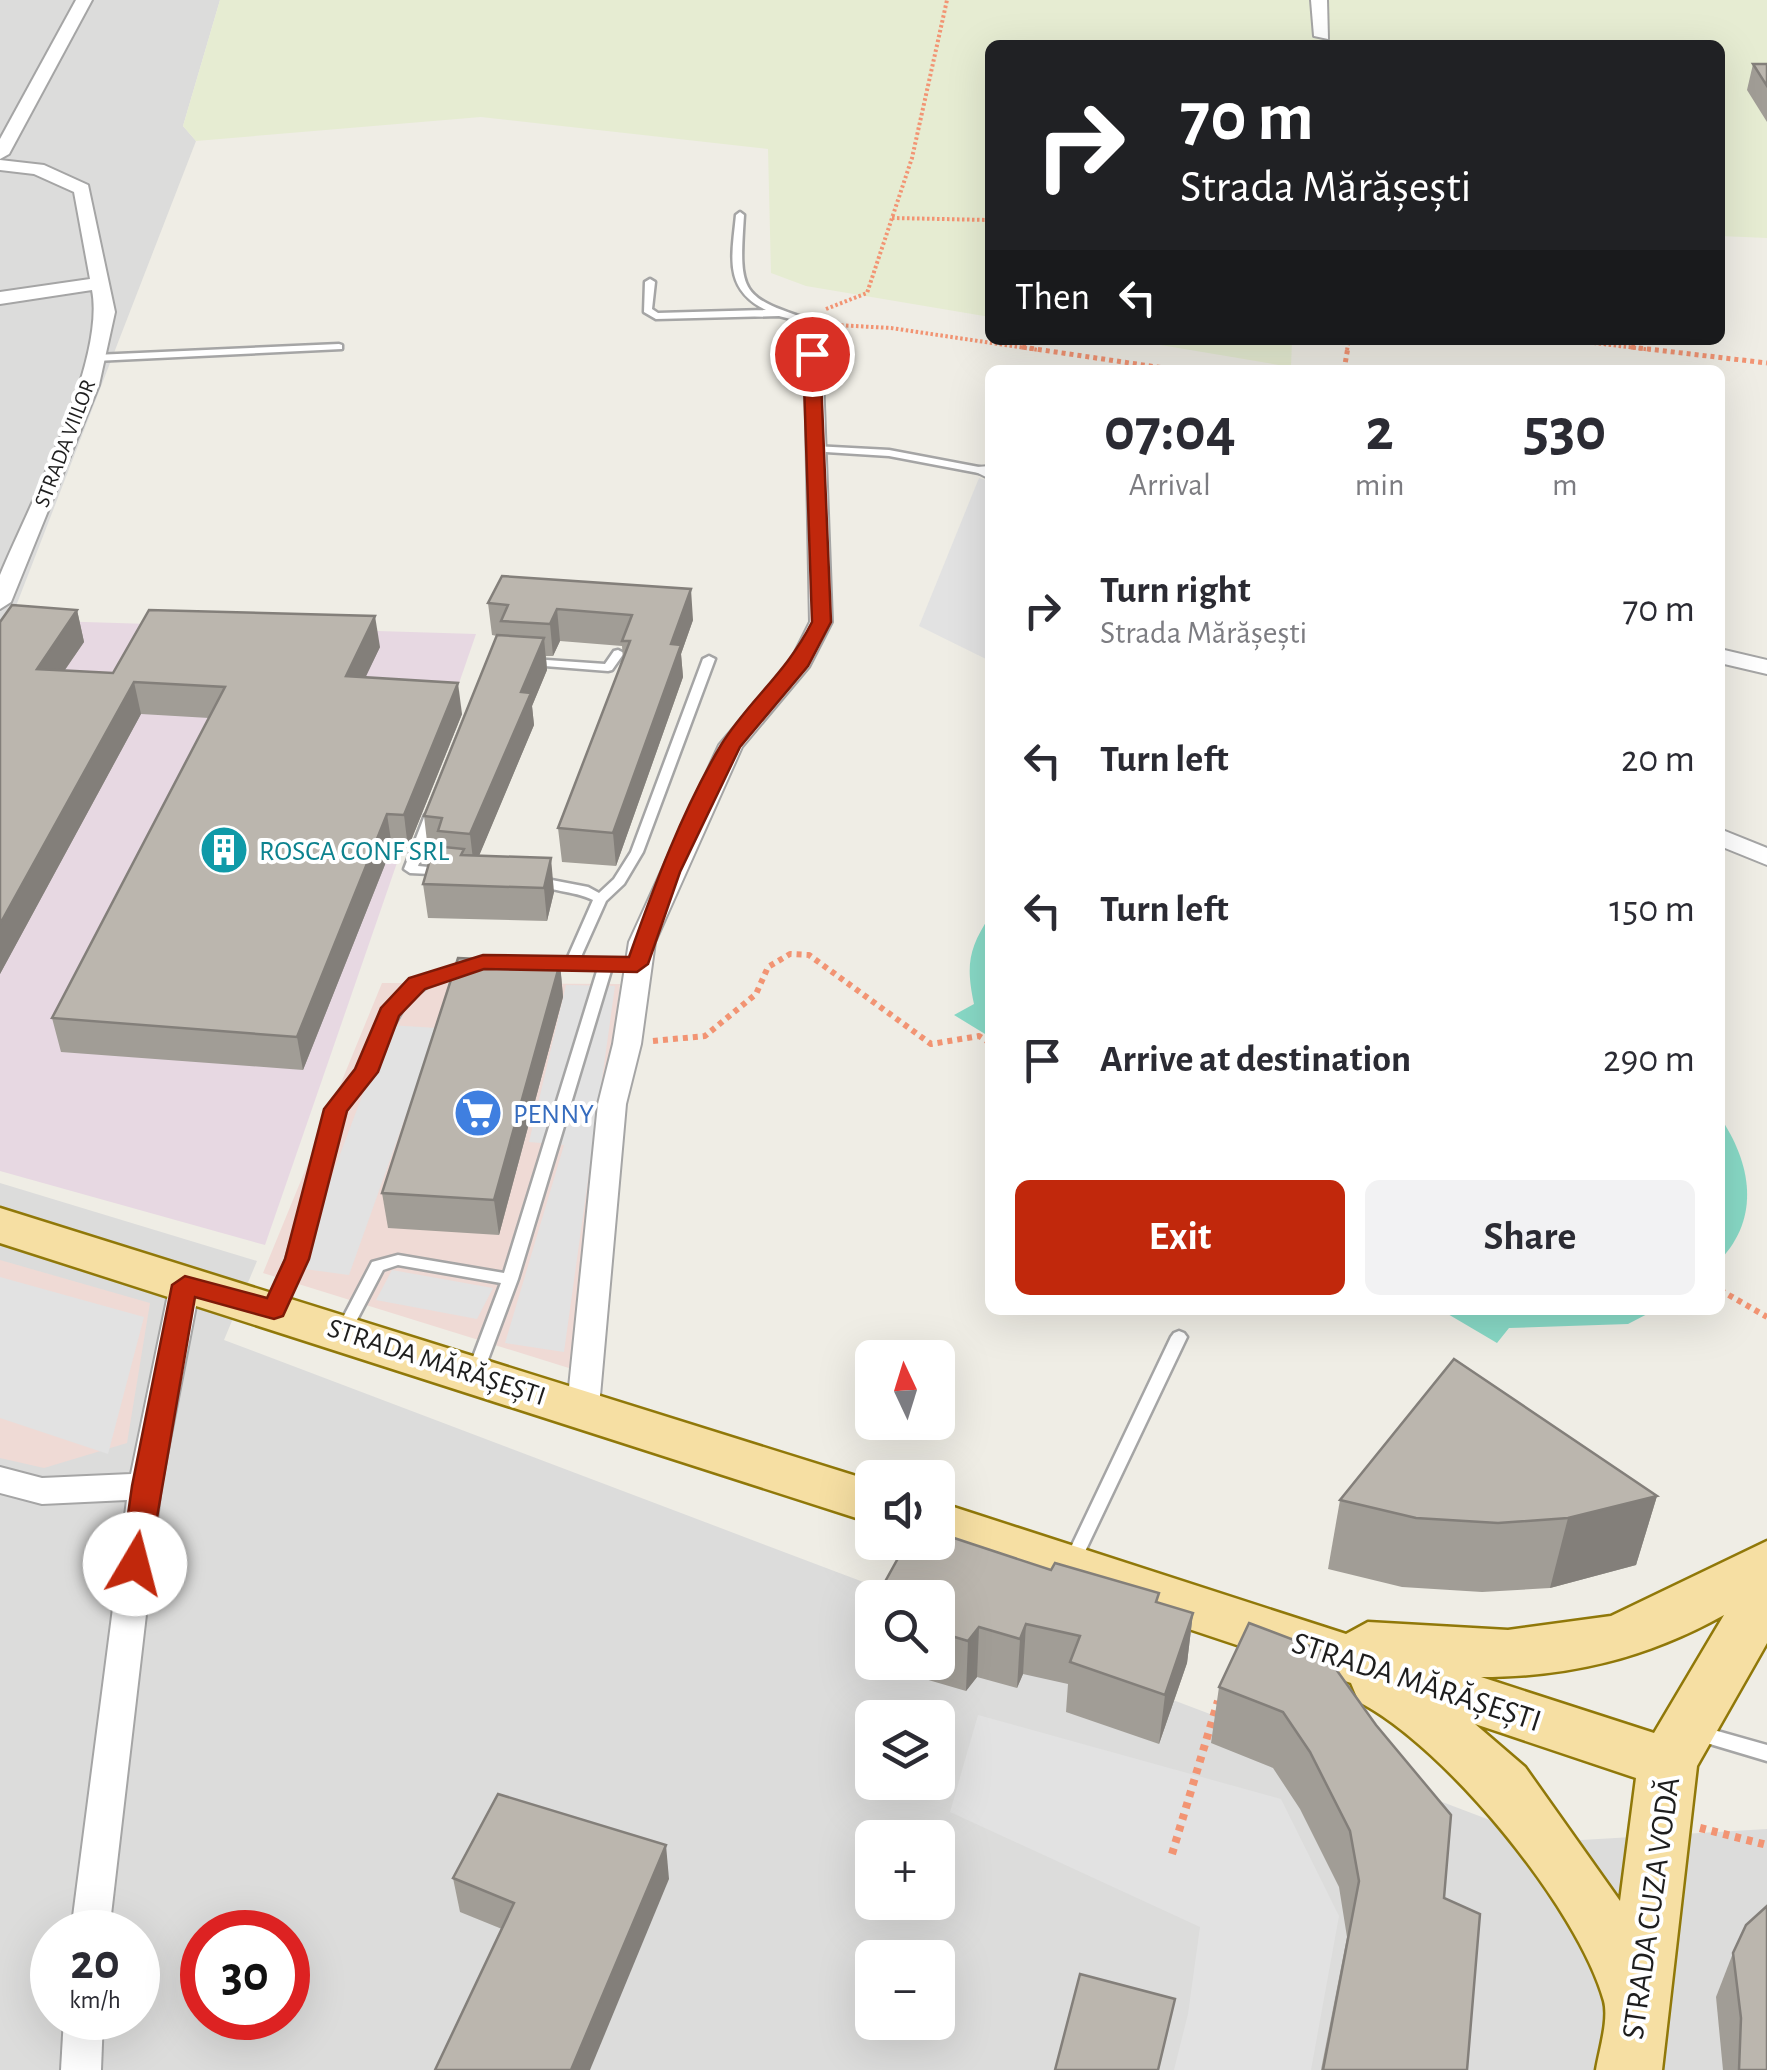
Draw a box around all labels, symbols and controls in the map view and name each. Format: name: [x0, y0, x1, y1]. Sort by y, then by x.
icon: right: [1015, 80, 1145, 210]
text: 70 m: [1180, 83, 1314, 153]
text: Strada Mărășești: [1180, 165, 1472, 210]
icon: left: [1110, 270, 1165, 325]
text: Then: [1015, 279, 1090, 317]
pin: [770, 312, 855, 397]
icon: arrive: [785, 327, 840, 382]
street label: STRADA VIILOR: [31, 377, 99, 510]
text: 07:04: [1104, 401, 1236, 461]
text: 2: [1366, 401, 1394, 461]
text: 530: [1523, 401, 1606, 461]
text: Arrival: [1129, 469, 1211, 501]
text: min: [1355, 469, 1405, 501]
text: m: [1552, 469, 1578, 501]
text: Turn right: [1100, 572, 1250, 610]
icon: right: [1015, 583, 1070, 638]
text: 70 m: [1622, 591, 1695, 629]
text: Strada Mărășești: [1100, 617, 1307, 649]
icon: left: [1015, 733, 1070, 788]
text: Turn left: [1100, 741, 1228, 779]
text: 20 m: [1621, 741, 1695, 779]
building icon: ROSCA CONF SRL: [198, 824, 250, 876]
place label: ROSCA CONF SRL: [259, 838, 450, 866]
icon: left: [1015, 883, 1070, 938]
text: Turn left: [1100, 891, 1228, 929]
text: 150 m: [1609, 891, 1695, 929]
icon: arrive: [1015, 1033, 1070, 1088]
text: Arrive at destination: [1100, 1041, 1411, 1079]
text: 290 m: [1603, 1041, 1695, 1079]
supermarket icon: PENNY: [452, 1087, 504, 1139]
place label: PENNY: [513, 1101, 594, 1129]
button: Exit: [1015, 1180, 1345, 1295]
button: Share: [1365, 1180, 1695, 1295]
street label: STRADA MĂRĂȘEȘTI: [324, 1313, 549, 1412]
north arrow: [855, 1340, 955, 1440]
map controls: [855, 1340, 955, 2040]
button: sound: [855, 1460, 955, 1560]
position arrow: [83, 1512, 187, 1616]
button: search: [855, 1580, 955, 1680]
street label: STRADA MĂRĂȘEȘTI: [1288, 1626, 1546, 1739]
button: layers: [855, 1700, 955, 1800]
street label: STRADA CUZA VODĂ: [1616, 1775, 1685, 2041]
button: +: [855, 1820, 955, 1920]
speed limit sign: 30: [180, 1910, 310, 2040]
text: 20: [70, 1938, 120, 1988]
button: −: [855, 1940, 955, 2040]
text: km/h: [69, 1988, 121, 2013]

